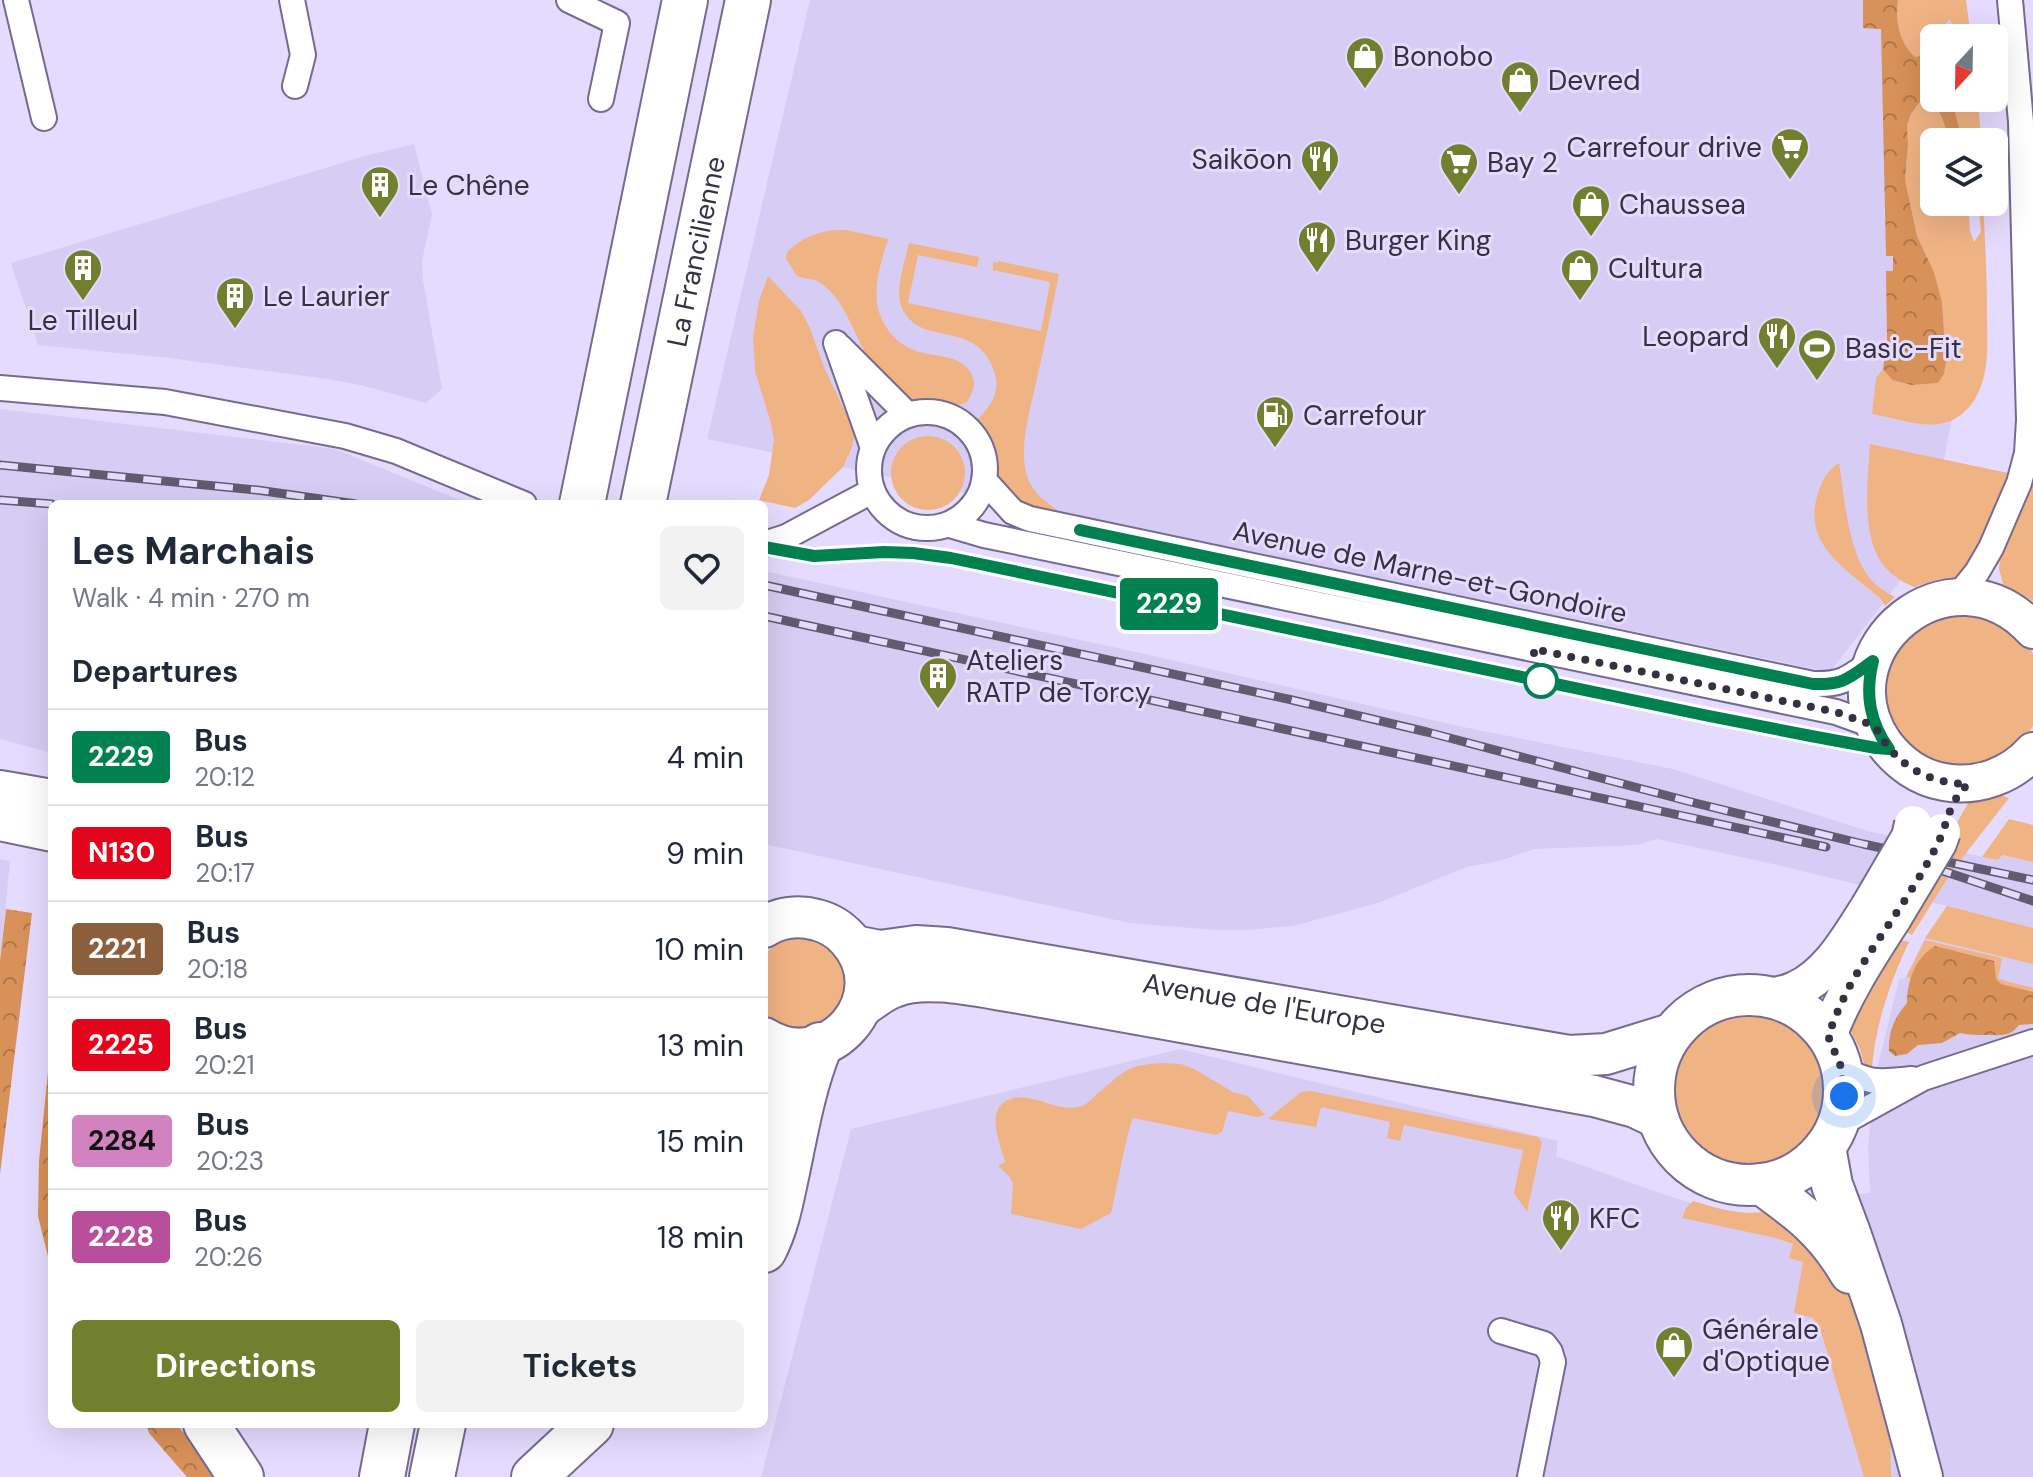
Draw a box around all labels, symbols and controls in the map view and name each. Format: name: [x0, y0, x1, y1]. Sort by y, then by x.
north arrow: [1920, 24, 2008, 112]
map controls: [1920, 24, 2008, 216]
shop icon: Bonobo: [1344, 35, 1386, 90]
place label: Bonobo: [1393, 38, 1493, 75]
shop icon: Devred: [1499, 59, 1541, 114]
place label: Devred: [1548, 62, 1641, 99]
supermarket icon: Carrefour drive: [1769, 126, 1811, 181]
button: layers: [1920, 128, 2008, 216]
place label: Carrefour drive: [1567, 129, 1762, 166]
restaurant icon: Saikōon: [1299, 138, 1341, 193]
place label: Saikōon: [1191, 141, 1292, 178]
supermarket icon: Bay 2: [1438, 141, 1480, 196]
place label: Bay 2: [1487, 144, 1558, 181]
street label: La Francilienne: [658, 153, 733, 350]
building icon: Le Chêne: [359, 164, 401, 219]
place label: Le Chêne: [408, 167, 530, 204]
shop icon: Chaussea: [1570, 183, 1612, 238]
place label: Chaussea: [1619, 186, 1746, 223]
restaurant icon: Burger King: [1296, 219, 1338, 274]
place label: Burger King: [1345, 222, 1492, 259]
building icon: Le Tilleul: [62, 247, 104, 302]
shop icon: Cultura: [1559, 247, 1601, 302]
place label: Cultura: [1608, 250, 1703, 287]
building icon: Le Laurier: [214, 275, 256, 330]
place label: Le Laurier: [263, 278, 390, 315]
place label: Le Tilleul: [28, 302, 138, 339]
restaurant icon: Leopard: [1756, 315, 1798, 370]
place label: Leopard: [1642, 318, 1749, 355]
sports icon: Basic-Fit: [1796, 327, 1838, 382]
place label: Basic-Fit: [1845, 330, 1962, 367]
fuel station icon: Carrefour: [1254, 394, 1296, 449]
place label: Carrefour: [1303, 397, 1426, 434]
street label: Avenue de Marne-et-Gondoire: [1230, 512, 1630, 632]
text: Les Marchais: [72, 526, 315, 576]
button: heart: [660, 526, 744, 610]
line badge: 2229: [1113, 578, 1225, 630]
text: Walk · 4 min · 270 m: [72, 581, 310, 615]
text: 2229: [1136, 585, 1202, 622]
place label: Ateliers RATP de Torcy: [966, 642, 1151, 711]
text: Departures: [72, 652, 238, 691]
building icon: Ateliers RATP de Torcy: [917, 655, 959, 710]
unlabelled marker: [1524, 664, 1558, 698]
text: Bus: [194, 721, 248, 760]
text: 2229: [88, 738, 154, 775]
text: 4 min: [667, 738, 744, 777]
text: 20:12: [194, 760, 255, 794]
text: Bus: [195, 817, 249, 856]
text: N130: [88, 834, 155, 871]
text: 9 min: [666, 834, 744, 873]
text: 20:17: [195, 856, 255, 890]
text: Bus: [187, 913, 240, 952]
text: 2221: [88, 930, 147, 967]
text: 10 min: [655, 930, 744, 969]
text: 20:18: [187, 952, 248, 986]
street label: Avenue de l'Europe: [1140, 964, 1389, 1042]
text: Bus: [194, 1009, 247, 1048]
text: 2225: [88, 1026, 154, 1063]
text: 13 min: [658, 1026, 744, 1065]
text: 20:21: [194, 1048, 255, 1082]
your location: [1824, 1076, 1864, 1116]
text: Bus: [196, 1105, 250, 1144]
text: 2284: [88, 1122, 156, 1159]
text: 15 min: [657, 1122, 744, 1161]
text: 20:23: [196, 1144, 264, 1178]
restaurant icon: KFC: [1540, 1197, 1582, 1252]
place label: KFC: [1589, 1200, 1640, 1237]
text: Bus: [194, 1201, 248, 1240]
text: 2228: [88, 1218, 154, 1255]
text: 18 min: [657, 1218, 744, 1257]
text: 20:26: [194, 1240, 263, 1274]
place label: Générale d'Optique: [1702, 1311, 1830, 1380]
button: Directions: [72, 1320, 400, 1412]
button: Tickets: [416, 1320, 744, 1412]
shop icon: Générale d'Optique: [1653, 1324, 1695, 1379]

